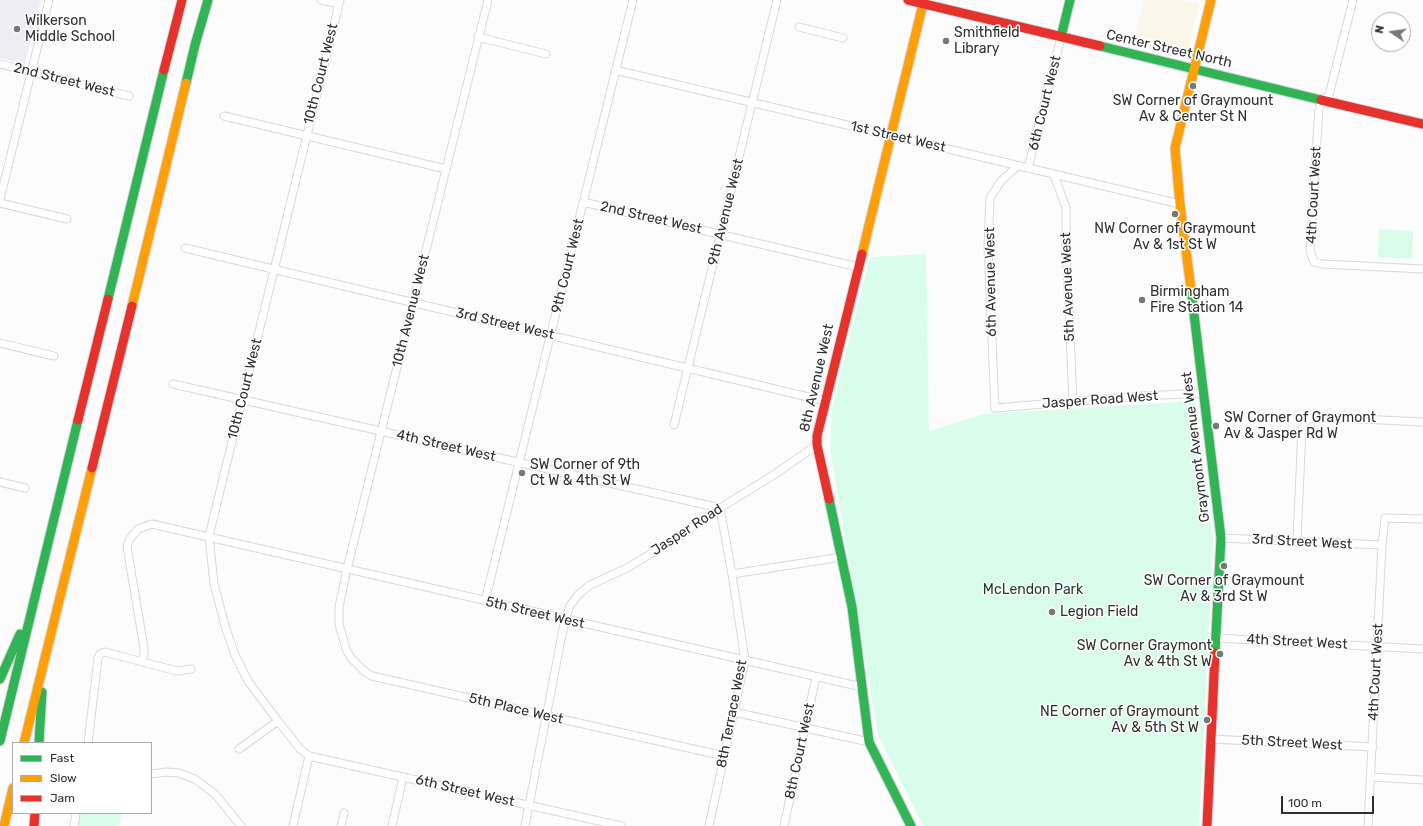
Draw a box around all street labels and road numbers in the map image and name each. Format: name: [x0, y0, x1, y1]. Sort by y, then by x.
street label: 10th Court West: [300, 22, 342, 126]
street label: Center Street North: [1104, 26, 1234, 72]
street label: 6th Court West: [1025, 54, 1065, 152]
street label: 2nd Street West: [12, 59, 116, 101]
street label: 1st Street West: [849, 118, 947, 156]
street label: 4th Court West: [1303, 146, 1325, 244]
street label: 9th Avenue West: [705, 157, 747, 267]
street label: 2nd Street West: [599, 198, 703, 238]
street label: 9th Court West: [548, 217, 588, 315]
street label: 6th Avenue West: [982, 227, 1000, 337]
street label: 5th Avenue West: [1058, 232, 1078, 342]
street label: 10th Avenue West: [389, 253, 433, 369]
street label: 3rd Street West: [454, 304, 556, 344]
street label: 8th Avenue West: [796, 322, 838, 434]
street label: 10th Court West: [224, 337, 266, 441]
street label: Graymont Avenue West: [1178, 371, 1214, 523]
street label: Jasper Road West: [1041, 388, 1159, 412]
street label: 4th Street West: [395, 426, 497, 466]
street label: Jasper Road: [648, 501, 726, 559]
street label: 3rd Street West: [1251, 531, 1353, 553]
street label: 5th Street West: [484, 593, 586, 633]
street label: 4th Court West: [1365, 623, 1387, 721]
street label: 4th Street West: [1246, 631, 1348, 653]
street label: 8th Terrace West: [713, 659, 751, 769]
street label: 5th Place West: [467, 690, 565, 728]
street label: 8th Court West: [782, 701, 818, 801]
street label: 5th Street West: [1241, 732, 1343, 754]
street label: 6th Street West: [414, 771, 516, 811]

